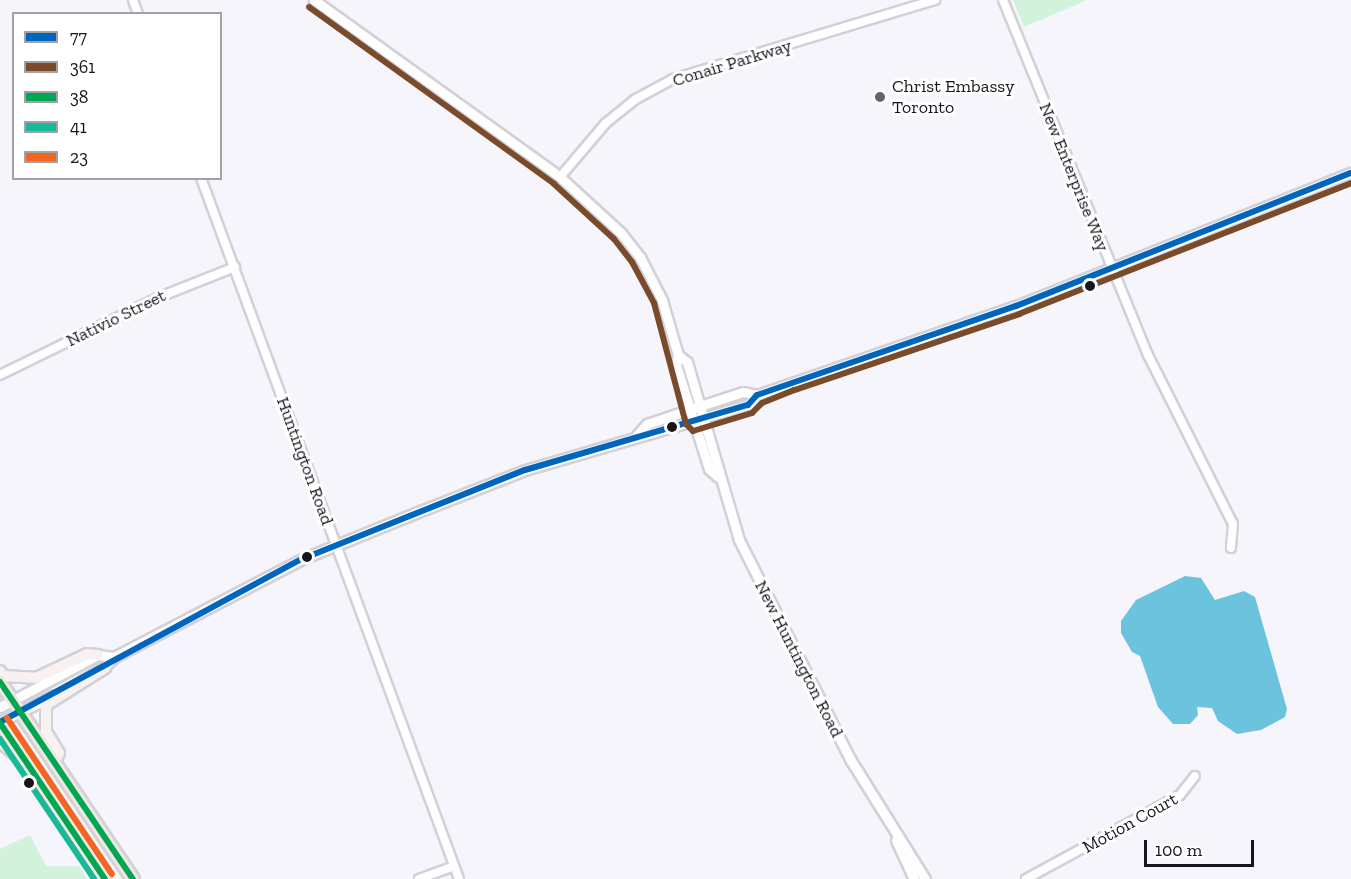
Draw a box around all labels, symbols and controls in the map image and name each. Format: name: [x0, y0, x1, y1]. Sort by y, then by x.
legend: [12, 12, 222, 180]
text: 77: [70, 26, 87, 48]
street label: Conair Parkway: [670, 35, 794, 91]
text: 361: [70, 56, 95, 78]
place label: Christ Embassy Toronto: [892, 76, 1014, 118]
text: 38: [70, 86, 89, 108]
marker: Christ Embassy Toronto: [873, 90, 887, 104]
street label: New Enterprise Way: [1034, 99, 1114, 255]
text: 41: [70, 116, 87, 138]
text: 23: [70, 146, 88, 168]
unlabelled marker: [1084, 280, 1096, 292]
street label: Nativio Street: [63, 285, 169, 351]
street label: Huntington Road: [272, 394, 338, 528]
unlabelled marker: [666, 421, 678, 433]
unlabelled marker: [301, 551, 313, 563]
street label: New Huntington Road: [750, 577, 848, 741]
unlabelled marker: [23, 777, 35, 789]
street label: Motion Court: [1079, 788, 1181, 858]
scale bar: [1147, 828, 1256, 866]
text: 100 m: [1155, 839, 1202, 861]

